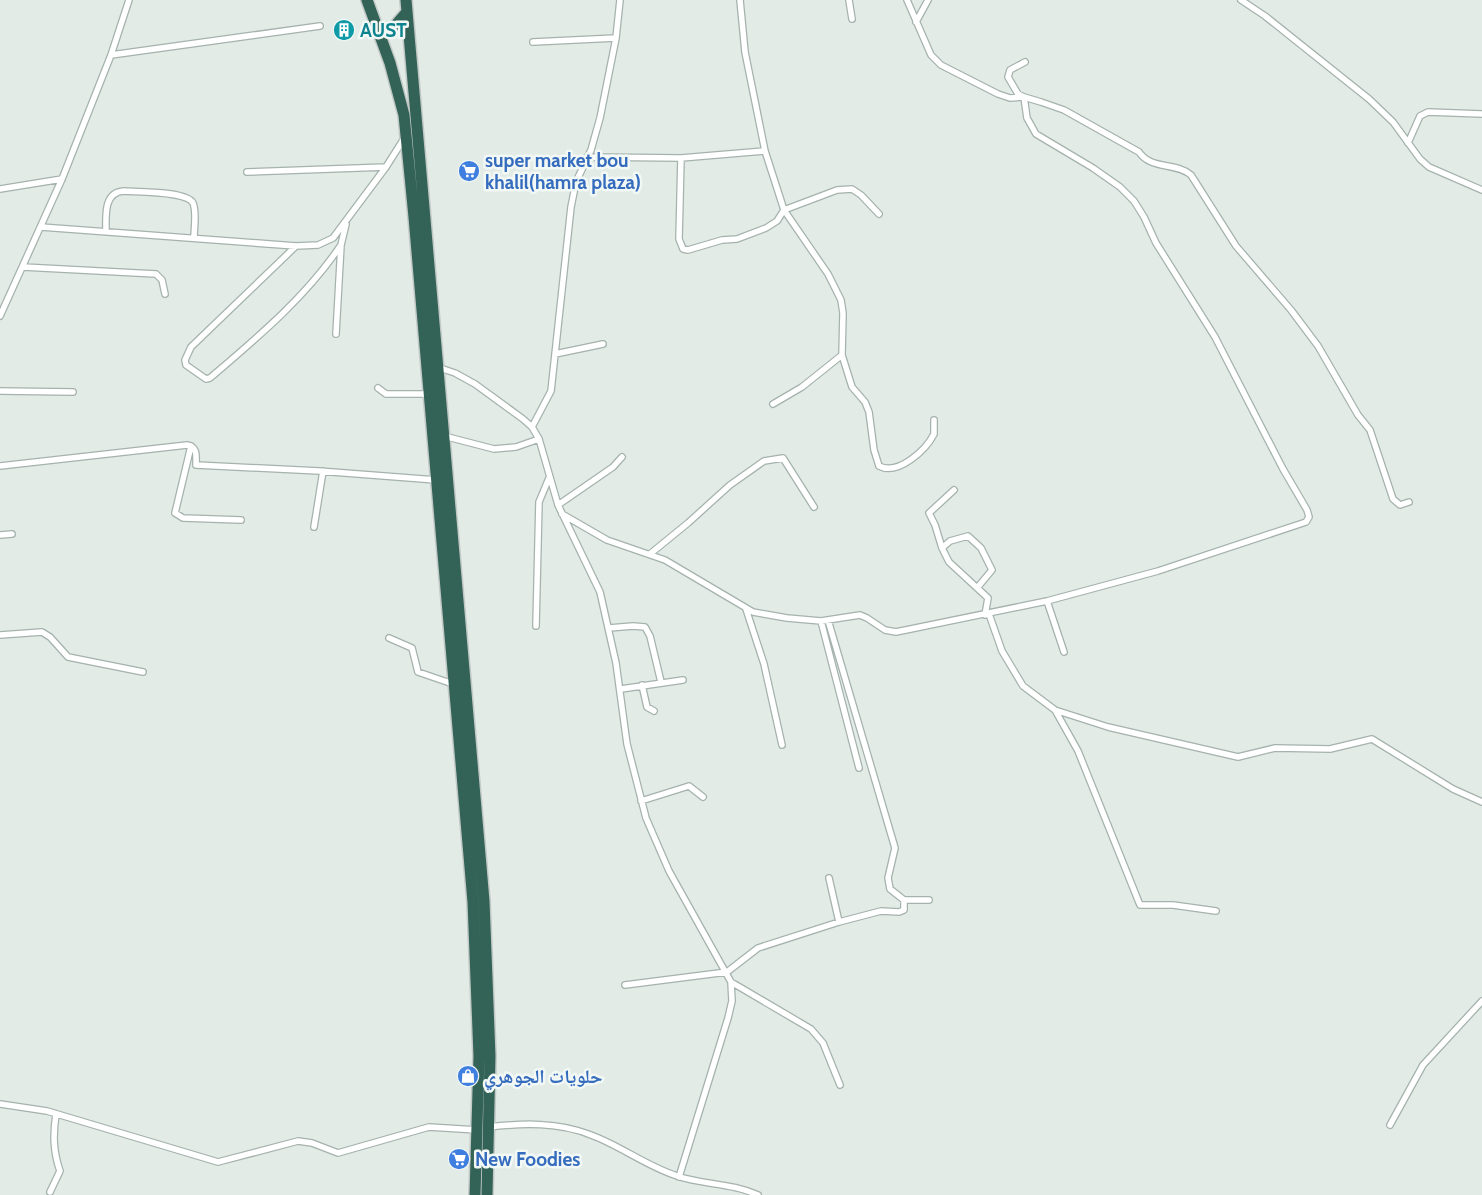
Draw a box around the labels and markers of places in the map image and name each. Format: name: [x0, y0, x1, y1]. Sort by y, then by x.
building icon: AUST: [332, 18, 356, 42]
place label: AUST: [360, 19, 407, 42]
place label: super market bou khalil(hamra plaza): [485, 149, 641, 194]
supermarket icon: super market bou khalil(hamra plaza): [457, 159, 481, 183]
shop icon: حلويات الجوهري: [456, 1064, 480, 1088]
place label: حلويات الجوهري: [484, 1065, 603, 1091]
supermarket icon: New Foodies: [447, 1147, 471, 1171]
place label: New Foodies: [475, 1148, 580, 1171]

